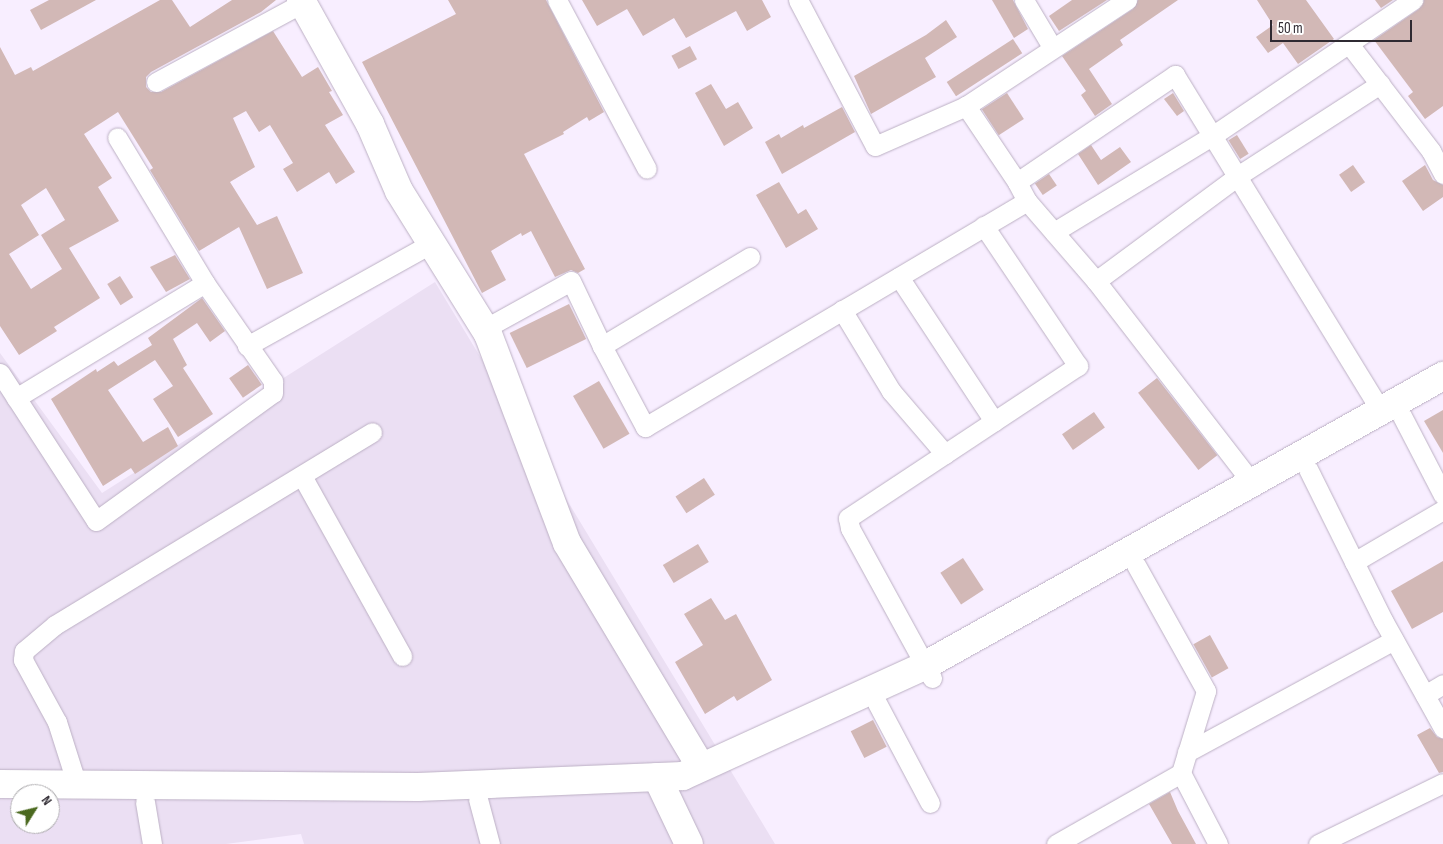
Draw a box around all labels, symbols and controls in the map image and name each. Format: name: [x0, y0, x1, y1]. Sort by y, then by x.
scale bar: [1273, 10, 1416, 42]
text: 50 m: [1278, 19, 1303, 38]
north arrow: [10, 784, 60, 834]
text: N: [38, 792, 56, 808]

